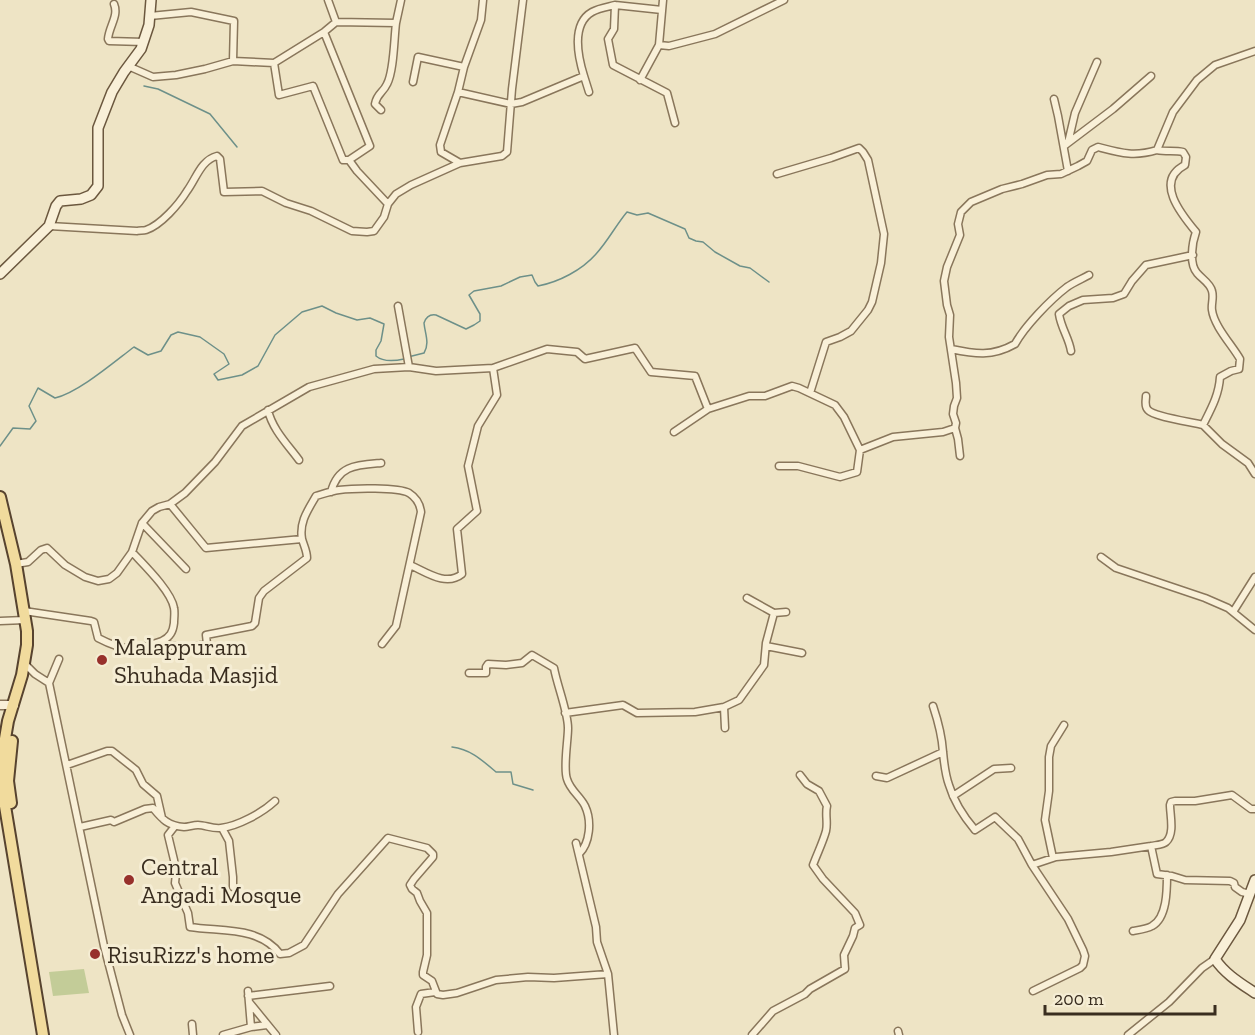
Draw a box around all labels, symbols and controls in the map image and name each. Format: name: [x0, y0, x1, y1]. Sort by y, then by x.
place label: Malappuram Shuhada Masjid: [114, 632, 278, 689]
marker: Malappuram Shuhada Masjid: [95, 653, 109, 667]
place label: Central Angadi Mosque: [141, 852, 301, 909]
marker: Central Angadi Mosque: [122, 873, 136, 887]
place label: RisuRizz's home: [107, 940, 275, 969]
marker: RisuRizz's home: [88, 947, 102, 961]
scale bar: [1045, 978, 1214, 1016]
text: 200 m: [1054, 988, 1104, 1010]

